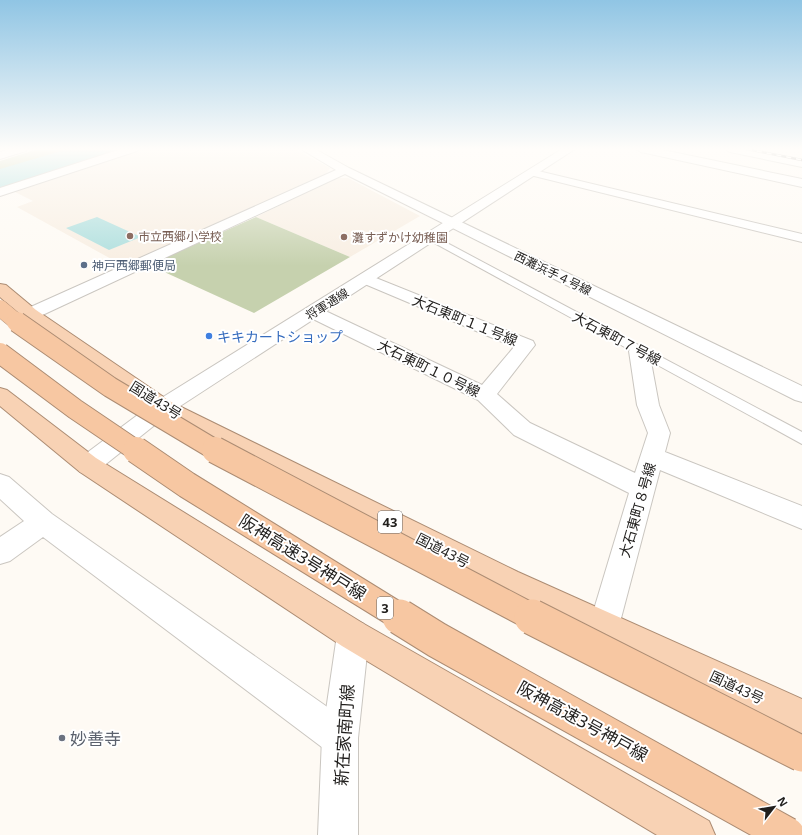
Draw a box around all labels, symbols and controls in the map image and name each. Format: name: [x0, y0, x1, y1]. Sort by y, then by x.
place label: 市立西郷小学校: [138, 228, 222, 245]
place label: 灘すずかけ幼稚園: [352, 229, 448, 246]
marker: 市立西郷小学校: [125, 231, 135, 241]
marker: 灘すずかけ幼稚園: [339, 232, 349, 242]
street label: 西灘浜手４号線: [512, 247, 594, 299]
place label: 神戸西郷郵便局: [92, 257, 176, 274]
marker: 神戸西郷郵便局: [79, 260, 89, 270]
street label: 将軍通線: [302, 284, 352, 324]
street label: 大石東町１１号線: [410, 290, 520, 350]
street label: 大石東町７号線: [569, 307, 665, 369]
place label: キキカートショップ: [217, 327, 343, 346]
marker: キキカートショップ: [204, 331, 214, 341]
street label: 大石東町１０号線: [375, 335, 483, 401]
street label: 国道43号: [126, 377, 186, 423]
street label: 大石東町８号線: [614, 460, 660, 560]
street label: 阪神高速3号神戸線: [235, 509, 371, 605]
road number: 43: [378, 511, 402, 533]
street label: 国道43号: [413, 528, 473, 572]
road number: 3: [377, 597, 393, 619]
street label: 国道43号: [707, 666, 767, 708]
street label: 阪神高速3号神戸線: [514, 676, 652, 766]
street label: 新在家南町線: [329, 683, 359, 787]
place label: 妙善寺: [70, 727, 121, 750]
marker: 妙善寺: [57, 733, 67, 743]
north arrow: [754, 787, 794, 827]
text: N: [774, 794, 792, 809]

